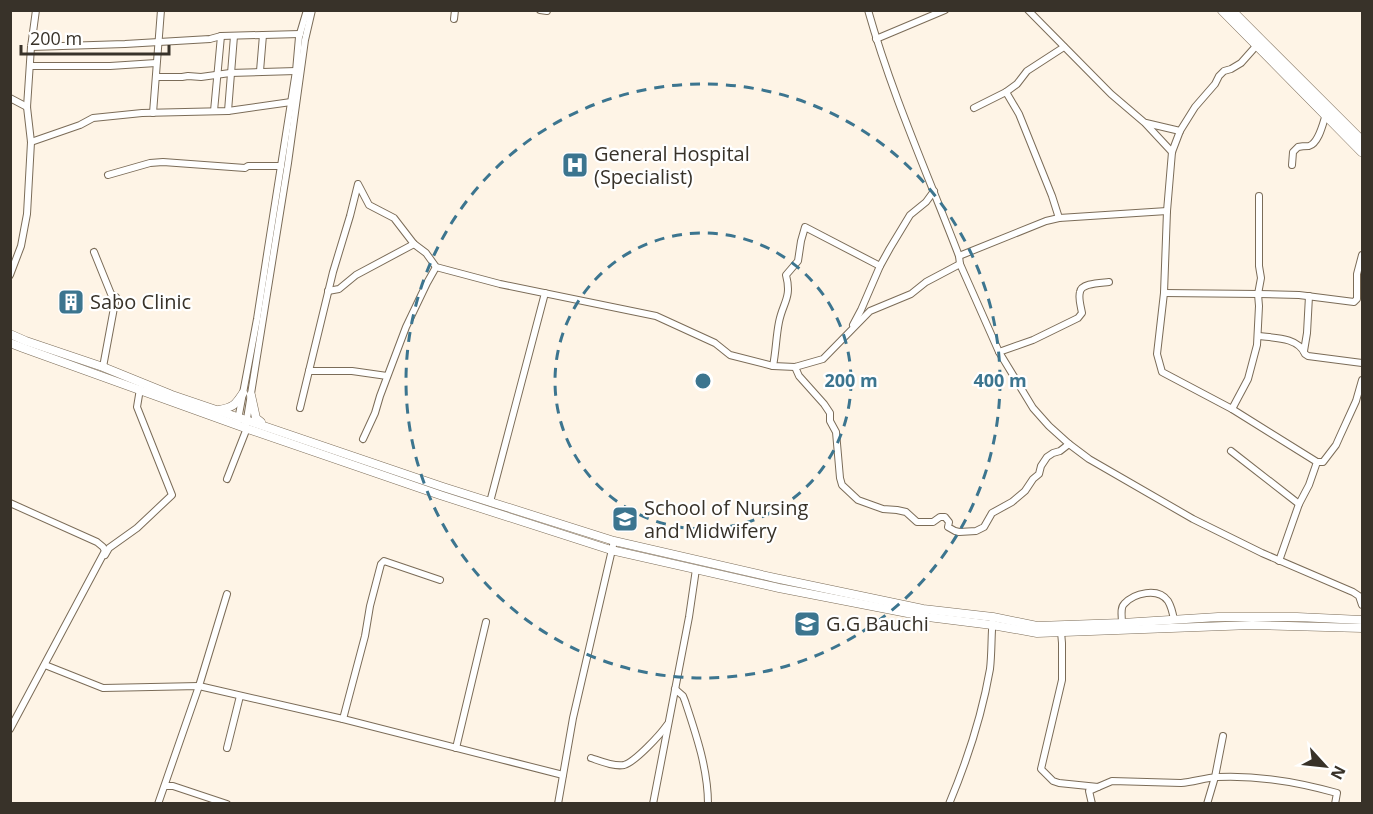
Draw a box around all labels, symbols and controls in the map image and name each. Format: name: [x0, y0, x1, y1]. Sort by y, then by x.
scale bar: [21, 18, 170, 56]
text: 200 m: [30, 26, 82, 50]
place label: General Hospital (Specialist): [594, 140, 750, 190]
hospital icon: General Hospital (Specialist): [560, 150, 590, 180]
building icon: Sabo Clinic: [56, 287, 86, 317]
place label: Sabo Clinic: [90, 288, 191, 315]
text: 200 m: [824, 368, 878, 392]
text: 400 m: [973, 368, 1027, 392]
centre of rings: [693, 371, 713, 391]
place label: School of Nursing and Midwifery: [644, 494, 808, 544]
school or university icon: School of Nursing and Midwifery: [610, 504, 640, 534]
school or university icon: G.G Bauchi: [792, 609, 822, 639]
place label: G.G Bauchi: [826, 610, 929, 637]
north arrow: [1295, 736, 1355, 796]
text: N: [1326, 762, 1351, 784]

